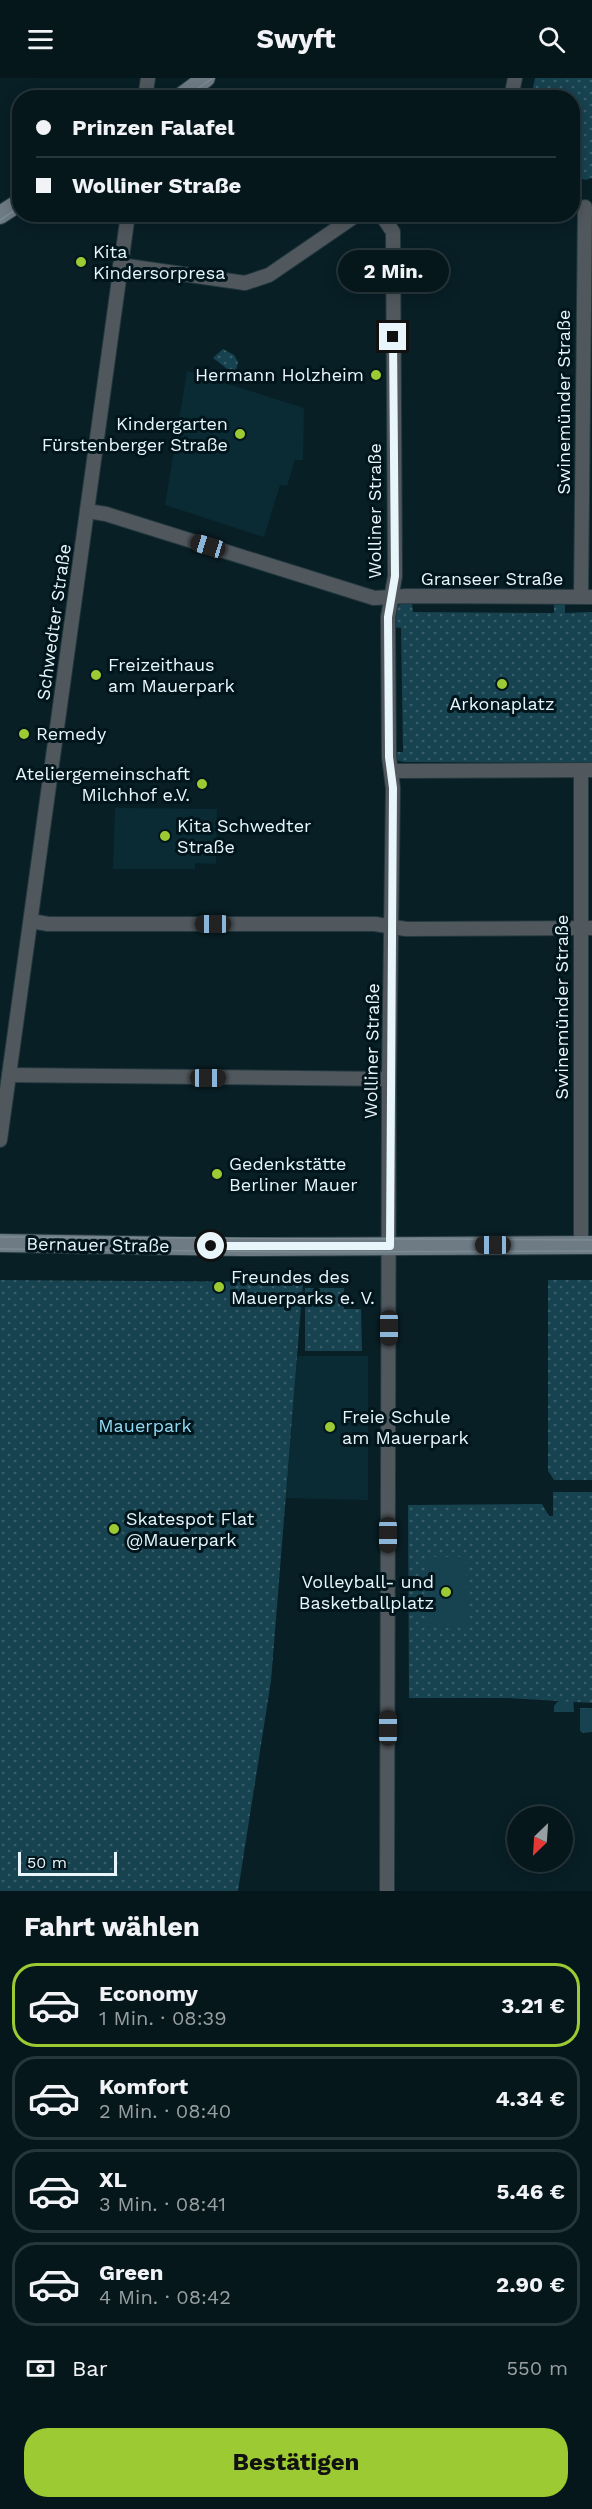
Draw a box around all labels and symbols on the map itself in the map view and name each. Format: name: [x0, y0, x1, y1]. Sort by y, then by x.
place label: Kita Kindersorpresa: [93, 241, 225, 283]
callout: 2 Min.: [338, 250, 448, 292]
marker: Kita Kindersorpresa: [74, 255, 88, 269]
street label: Swinemünder Straße: [553, 310, 574, 494]
route end: [379, 323, 406, 350]
place label: Hermann Holzheim: [195, 364, 364, 385]
marker: Hermann Holzheim: [369, 368, 383, 382]
place label: Kindergarten Fürstenberger Straße: [42, 413, 228, 455]
marker: Kindergarten Fürstenberger Straße: [233, 427, 247, 441]
street label: Wolliner Straße: [364, 443, 385, 579]
car: [188, 532, 228, 560]
street label: Schwedter Straße: [32, 542, 75, 702]
street label: Granseer Straße: [421, 568, 563, 589]
place label: Freizeithaus am Mauerpark: [108, 654, 235, 696]
marker: Freizeithaus am Mauerpark: [89, 668, 103, 682]
marker: Arkonaplatz: [495, 677, 509, 691]
place label: Arkonaplatz: [449, 693, 555, 714]
place label: Remedy: [36, 723, 107, 744]
marker: Remedy: [17, 727, 31, 741]
place label: Ateliergemeinschaft Milchhof e.V.: [15, 763, 190, 805]
marker: Ateliergemeinschaft Milchhof e.V.: [195, 777, 209, 791]
place label: Kita Schwedter Straße: [177, 815, 311, 857]
marker: Kita Schwedter Straße: [158, 829, 172, 843]
car: [195, 915, 231, 933]
street label: Swinemünder Straße: [551, 915, 572, 1099]
street label: Wolliner Straße: [360, 983, 383, 1119]
car: [190, 1069, 226, 1087]
place label: Gedenkstätte Berliner Mauer: [229, 1153, 358, 1195]
marker: Gedenkstätte Berliner Mauer: [210, 1167, 224, 1181]
route start: [197, 1232, 224, 1259]
street label: Bernauer Straße: [26, 1233, 170, 1256]
car: [475, 1236, 511, 1254]
place label: Freundes des Mauerparks e. V.: [231, 1266, 375, 1308]
marker: Freundes des Mauerparks e. V.: [212, 1280, 226, 1294]
car: [380, 1310, 398, 1346]
place label: Freie Schule am Mauerpark: [342, 1406, 469, 1448]
park label: Mauerpark: [98, 1415, 192, 1436]
marker: Freie Schule am Mauerpark: [323, 1420, 337, 1434]
place label: Skatespot Flat @Mauerpark: [126, 1508, 255, 1550]
car: [379, 1517, 397, 1553]
marker: Skatespot Flat @Mauerpark: [107, 1522, 121, 1536]
place label: Volleyball- und Basketballplatz: [299, 1571, 434, 1613]
marker: Volleyball- und Basketballplatz: [439, 1585, 453, 1599]
car: [379, 1710, 397, 1746]
north arrow: [507, 1806, 573, 1872]
scale bar: [18, 1849, 117, 1876]

